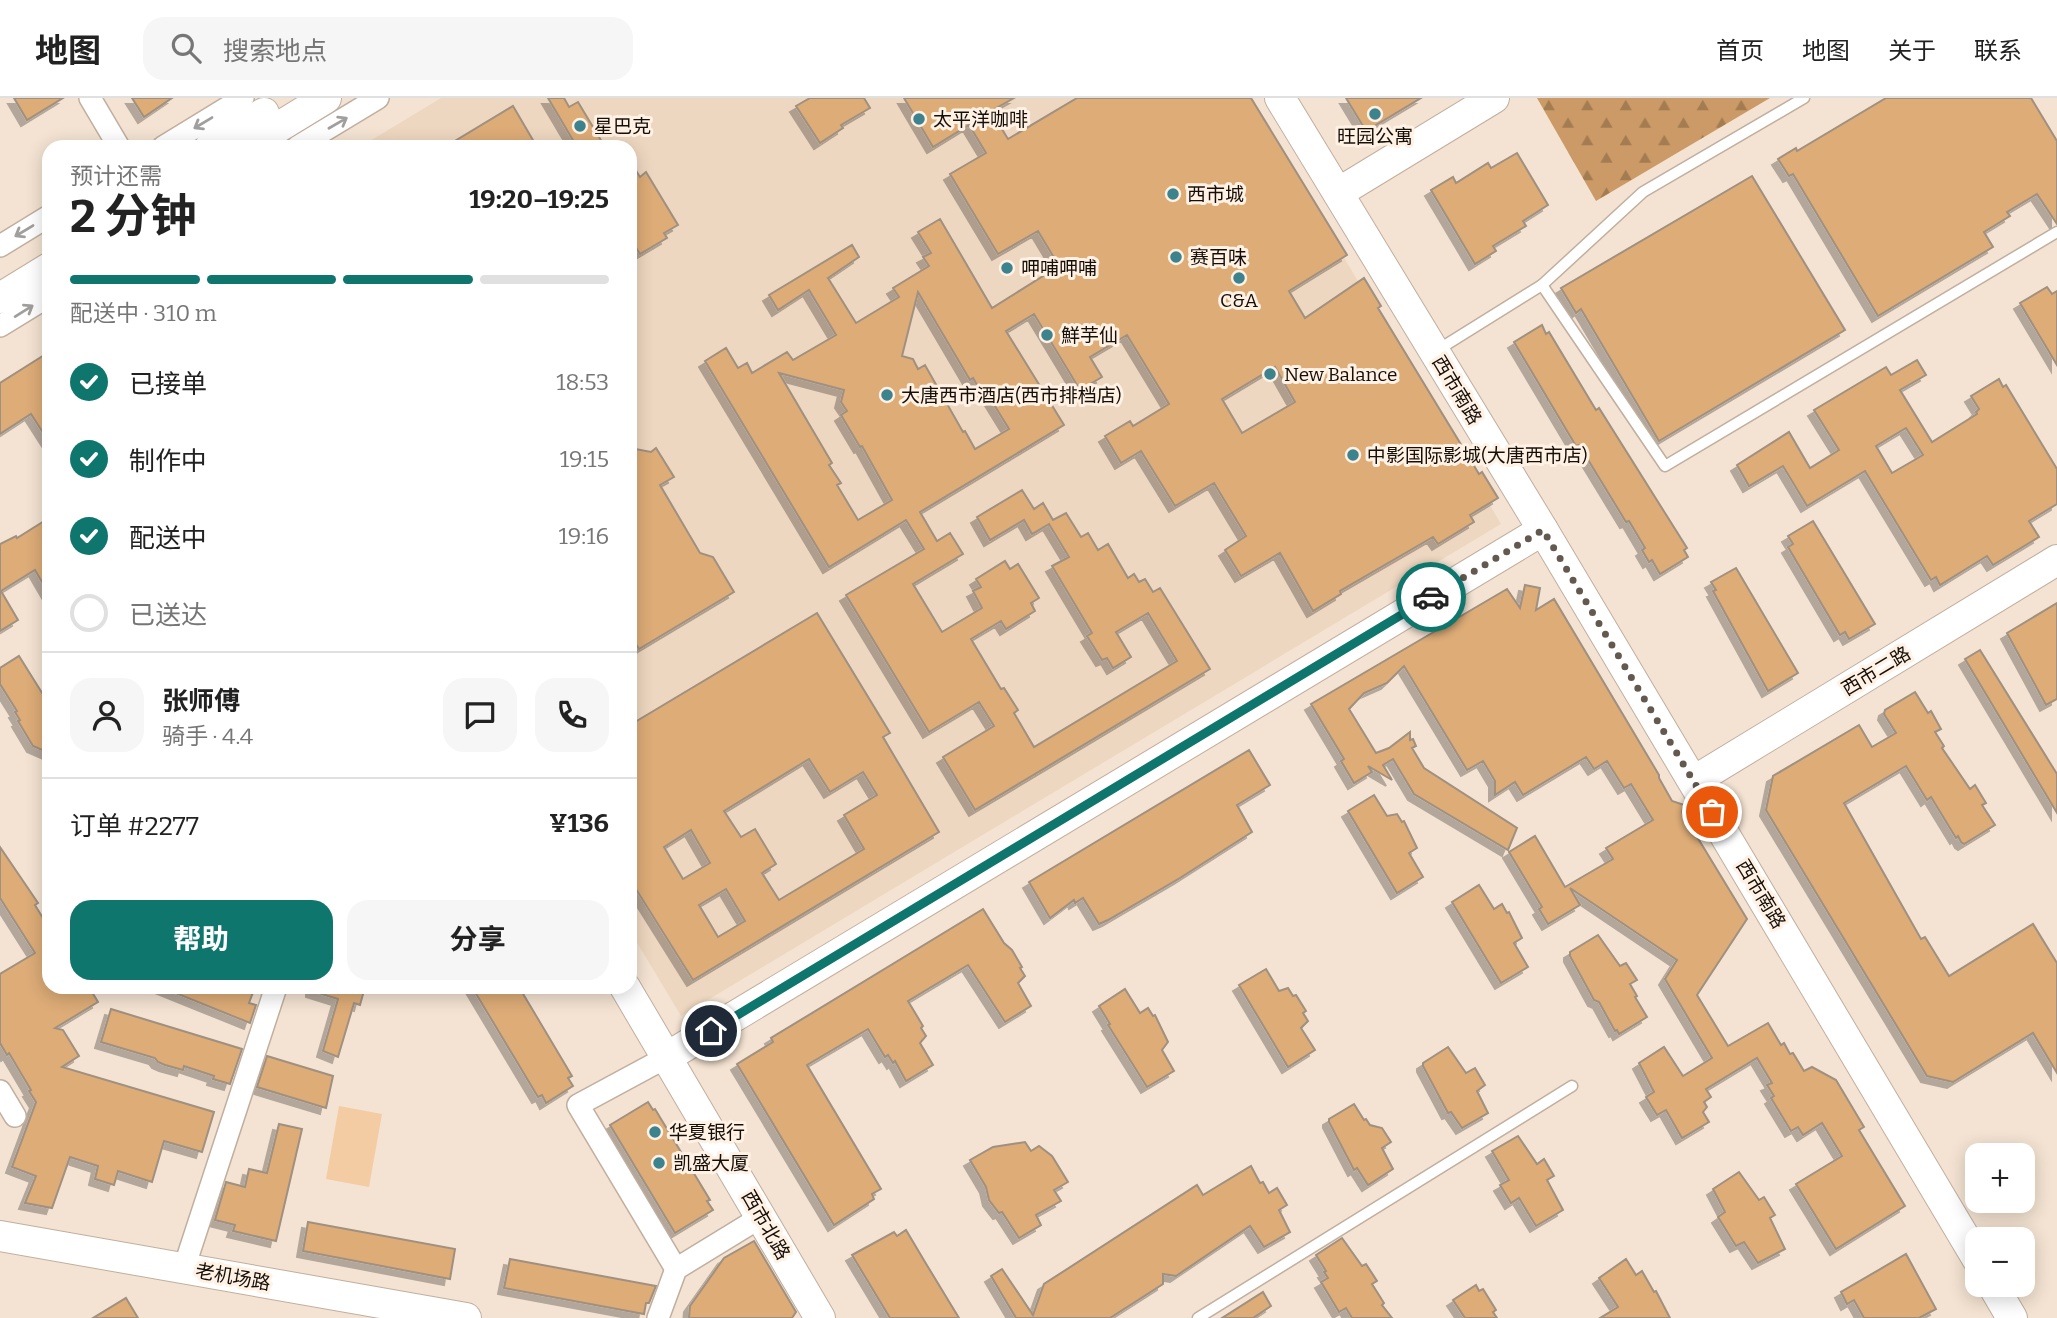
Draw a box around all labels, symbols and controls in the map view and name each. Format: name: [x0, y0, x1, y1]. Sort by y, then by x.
search box: [143, 17, 633, 80]
icon: search: [167, 29, 205, 67]
text: 地图: [35, 31, 101, 71]
text: 搜索地点: [223, 36, 327, 67]
text: 首页: [1716, 37, 1764, 65]
text: 地图: [1802, 37, 1850, 65]
text: 关于: [1888, 37, 1936, 65]
text: 联系: [1974, 37, 2022, 65]
marker: 旺园公寓: [1367, 106, 1383, 122]
place label: 太平洋咖啡: [933, 108, 1028, 131]
marker: 太平洋咖啡: [911, 111, 927, 127]
place label: 星巴克: [594, 115, 651, 138]
one-way arrow: [193, 116, 213, 130]
one-way arrow: [327, 116, 348, 129]
marker: 星巴克: [572, 118, 588, 134]
place label: 旺园公寓: [1337, 125, 1413, 148]
text: 预计还需: [70, 162, 162, 190]
place label: 西市城: [1187, 183, 1244, 206]
text: 19:20–19:25: [469, 184, 609, 215]
marker: 西市城: [1165, 186, 1181, 202]
text: 2 分钟: [70, 189, 196, 244]
one-way arrow: [15, 224, 35, 238]
place label: 赛百味: [1190, 246, 1247, 269]
marker: 赛百味: [1168, 249, 1184, 265]
place label: 呷哺呷哺: [1021, 257, 1097, 280]
marker: 呷哺呷哺: [999, 260, 1015, 276]
marker: C&A: [1231, 270, 1247, 286]
place label: C&A: [1220, 289, 1259, 312]
text: 配送中 · 310 m: [70, 299, 217, 327]
one-way arrow: [14, 304, 34, 318]
place label: 鮮芋仙: [1061, 324, 1118, 347]
marker: 鮮芋仙: [1039, 327, 1055, 343]
street label: 西市南路: [1428, 351, 1486, 429]
icon: check: [70, 363, 108, 401]
place label: New Balance: [1284, 363, 1397, 386]
marker: New Balance: [1262, 366, 1278, 382]
text: 18:53: [556, 368, 609, 396]
text: 已接单: [129, 369, 207, 400]
place label: 大唐西市酒店(西市排档店): [901, 384, 1122, 407]
marker: 大唐西市酒店(西市排档店): [879, 387, 895, 403]
icon: check: [70, 440, 108, 478]
place label: 中影国际影城(大唐西市店): [1367, 444, 1588, 467]
text: 19:15: [560, 445, 609, 473]
text: 制作中: [129, 446, 207, 477]
marker: 中影国际影城(大唐西市店): [1345, 447, 1361, 463]
icon: check: [70, 517, 108, 555]
text: 19:16: [558, 522, 609, 550]
text: 配送中: [129, 523, 207, 554]
courier: [1396, 562, 1466, 632]
icon: car: [1412, 578, 1450, 616]
text: 已送达: [129, 600, 207, 631]
street label: 西市二路: [1837, 642, 1915, 700]
button: person: [70, 678, 144, 752]
button: chat: [443, 678, 517, 752]
button: phone: [535, 678, 609, 752]
text: 张师傅: [162, 686, 240, 717]
text: 骑手 · 4.4: [162, 722, 253, 750]
pin: [1682, 782, 1742, 842]
icon: bag: [1693, 793, 1731, 831]
text: ¥136: [549, 808, 609, 839]
text: 订单 #2277: [70, 811, 199, 842]
street label: 西市南路: [1732, 855, 1790, 933]
button: 帮助: [70, 900, 333, 980]
button: 分享: [347, 900, 609, 980]
pin: [681, 1001, 741, 1061]
icon: home: [692, 1012, 730, 1050]
place label: 华夏银行: [669, 1121, 745, 1144]
marker: 华夏银行: [647, 1124, 663, 1140]
map controls: [1965, 1143, 2035, 1297]
button: +: [1965, 1143, 2035, 1213]
place label: 凯盛大厦: [673, 1152, 749, 1175]
marker: 凯盛大厦: [651, 1155, 667, 1171]
street label: 西市北路: [737, 1186, 795, 1264]
button: −: [1965, 1227, 2035, 1297]
street label: 老机场路: [194, 1259, 272, 1295]

